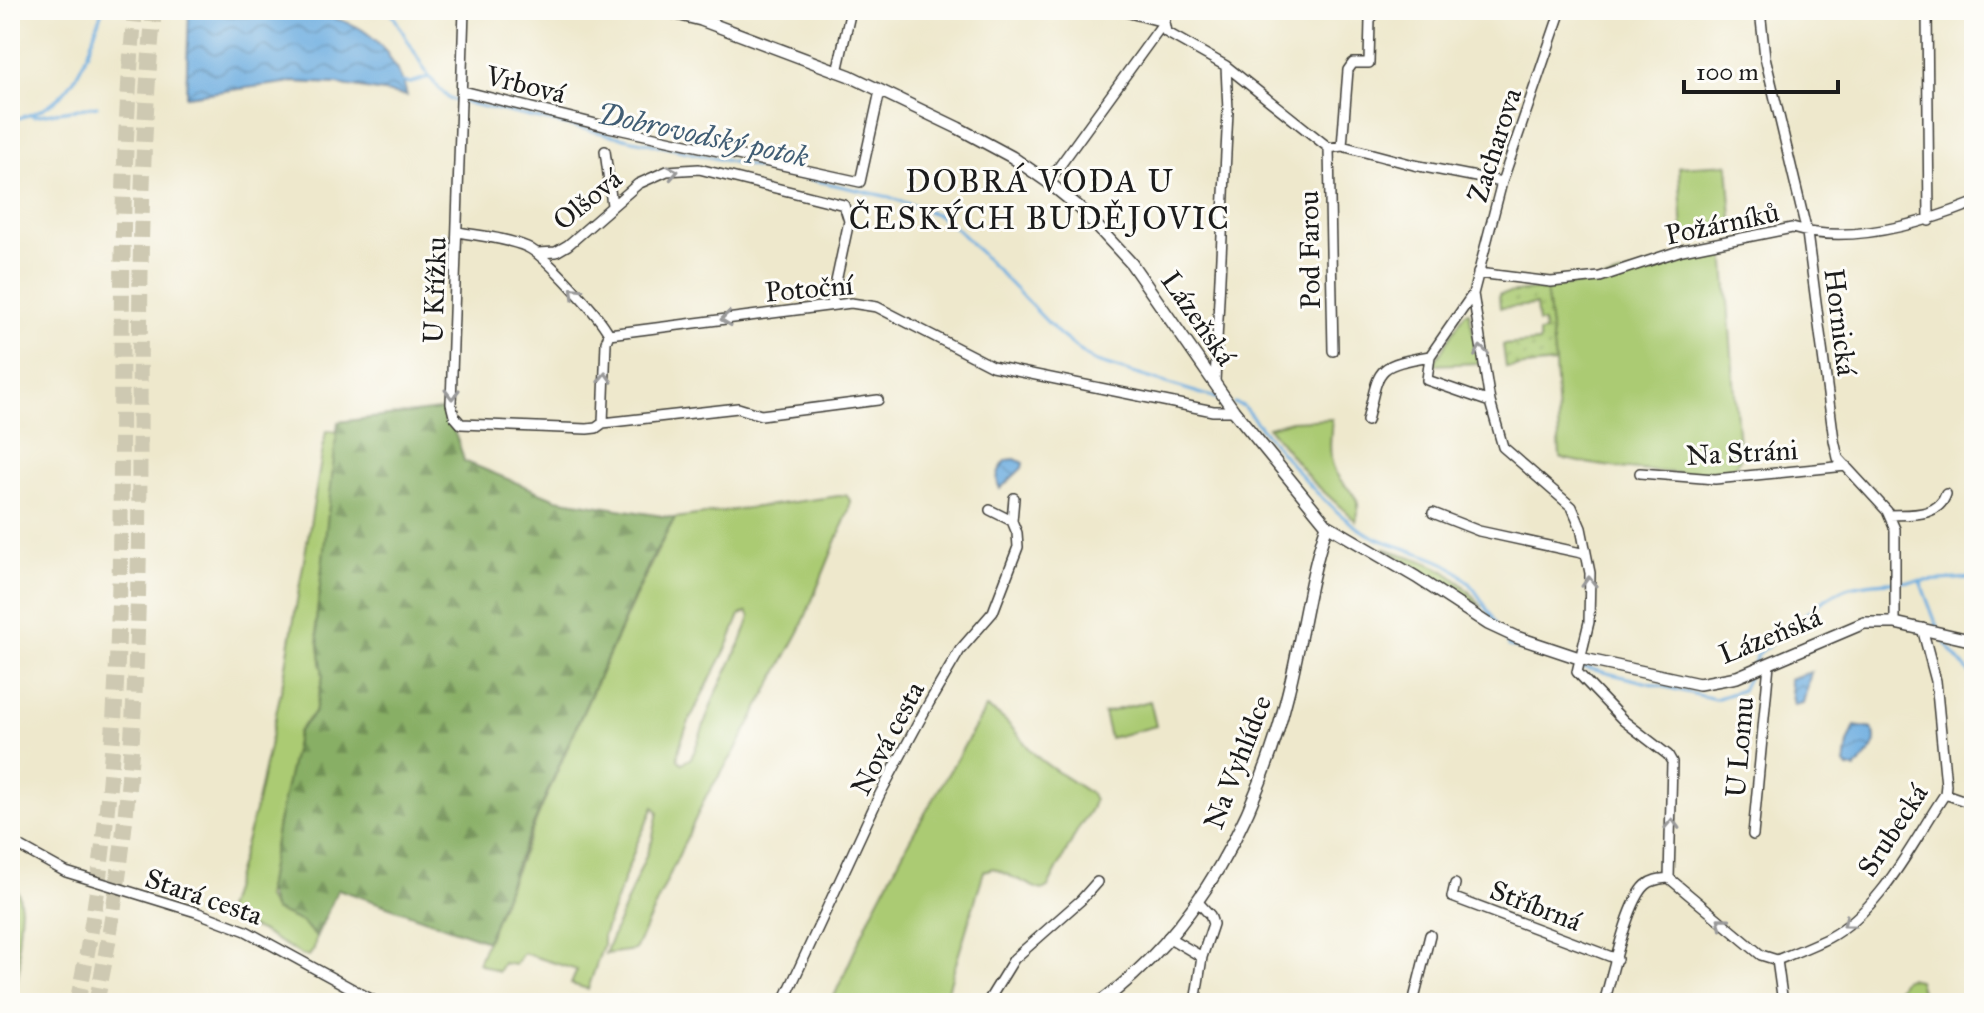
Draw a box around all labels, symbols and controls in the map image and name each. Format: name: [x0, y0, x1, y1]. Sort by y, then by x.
scale bar: [1684, 44, 1838, 94]
street label: Vrbová: [481, 57, 570, 111]
text: 100 m: [1696, 57, 1759, 87]
street label: Zacharova: [1460, 83, 1529, 207]
water label: Dobrovodský potok: [594, 95, 812, 176]
street label: Olšová: [546, 161, 629, 238]
district label: DOBRÁ VODA U ČESKÝCH BUDĚJOVIC: [849, 162, 1231, 238]
one-way arrow: [666, 165, 679, 182]
street label: Pod Farou: [1291, 190, 1328, 310]
street label: Požárníků: [1662, 194, 1782, 253]
street label: U Křížku: [415, 236, 454, 344]
street label: Lázeňská: [1154, 264, 1244, 372]
street label: Hornická: [1817, 266, 1864, 378]
street label: Potoční: [763, 267, 856, 310]
one-way arrow: [570, 287, 584, 301]
one-way arrow: [719, 310, 732, 327]
one-way arrow: [1473, 344, 1490, 358]
one-way arrow: [596, 371, 613, 384]
one-way arrow: [443, 388, 461, 401]
street label: Na Stráni: [1685, 432, 1799, 473]
one-way arrow: [1580, 575, 1598, 587]
street label: Lázeňská: [1714, 599, 1827, 672]
street label: Nová cesta: [843, 675, 932, 801]
street label: Na Vyhlídce: [1196, 690, 1279, 834]
street label: U Lomu: [1718, 695, 1761, 799]
street label: Srubecká: [1850, 777, 1935, 883]
one-way arrow: [1664, 817, 1681, 830]
street label: Stará cesta: [141, 860, 267, 933]
street label: Stříbrná: [1485, 872, 1587, 939]
one-way arrow: [1842, 914, 1857, 928]
one-way arrow: [1716, 917, 1731, 932]

